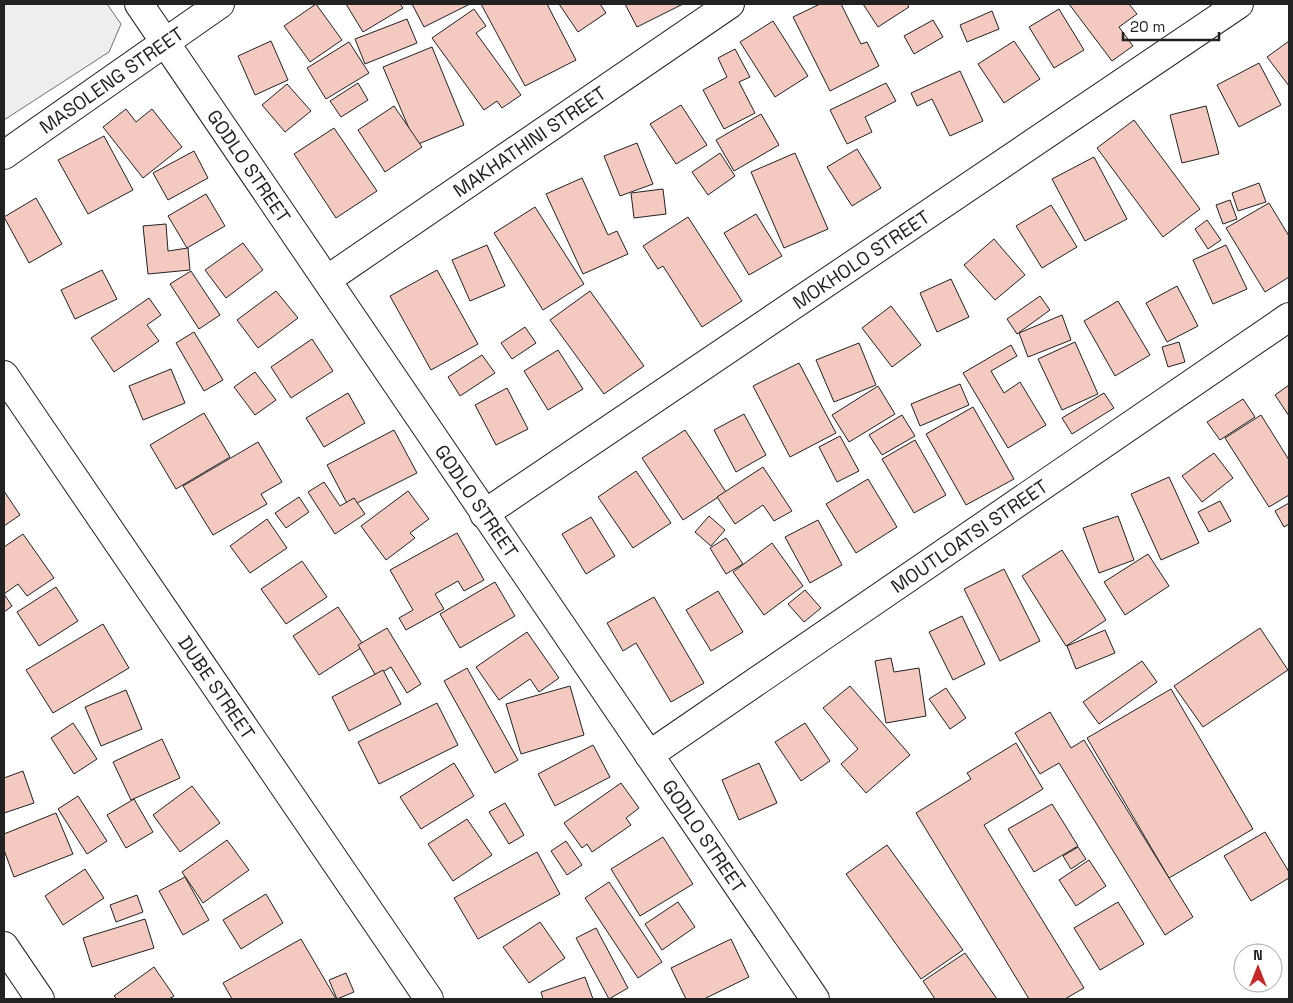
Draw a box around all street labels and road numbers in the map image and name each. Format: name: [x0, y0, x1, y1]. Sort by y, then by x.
street label: MASOLENG STREET: [35, 21, 189, 140]
street label: MAKHATHINI STREET: [448, 80, 611, 203]
street label: GODLO STREET: [201, 105, 296, 228]
street label: MOKHOLO STREET: [788, 204, 935, 315]
street label: GODLO STREET: [429, 440, 524, 563]
street label: MOUTLOATSI STREET: [886, 474, 1053, 599]
street label: DUBE STREET: [172, 631, 261, 744]
street label: GODLO STREET: [657, 775, 751, 898]

